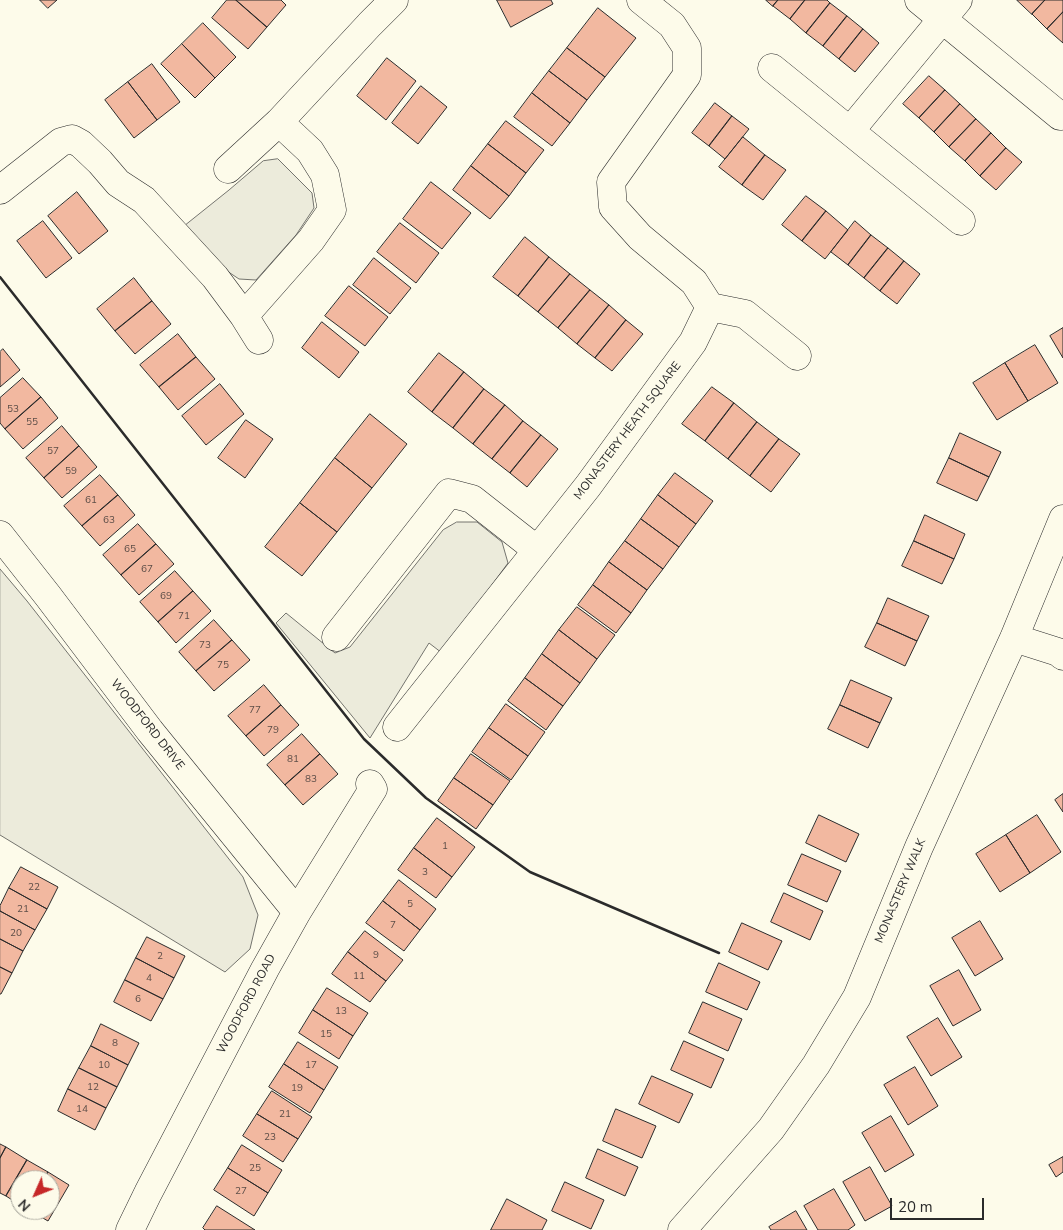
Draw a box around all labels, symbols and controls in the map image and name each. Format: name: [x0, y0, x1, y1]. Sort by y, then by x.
street label: MONASTERY HEATH SQUARE: [571, 359, 685, 503]
house number: 53: [7, 404, 19, 416]
house number: 55: [26, 417, 38, 429]
house number: 57: [47, 446, 59, 458]
house number: 59: [65, 466, 77, 478]
house number: 61: [85, 495, 97, 507]
house number: 63: [103, 515, 115, 527]
house number: 65: [124, 544, 136, 556]
house number: 67: [141, 564, 153, 576]
house number: 69: [160, 591, 172, 603]
house number: 71: [178, 611, 190, 623]
house number: 73: [199, 640, 211, 652]
house number: 75: [217, 660, 229, 672]
street label: WOODFORD DRIVE: [107, 677, 187, 773]
house number: 77: [249, 705, 261, 717]
house number: 79: [267, 725, 279, 737]
house number: 81: [287, 754, 299, 766]
house number: 83: [305, 774, 317, 786]
street label: MONASTERY WALK: [873, 837, 929, 945]
house number: 1: [442, 841, 448, 853]
house number: 3: [422, 867, 428, 879]
house number: 22: [28, 882, 40, 894]
house number: 5: [407, 899, 413, 911]
house number: 21: [17, 904, 29, 916]
house number: 7: [390, 920, 396, 932]
house number: 20: [10, 928, 22, 940]
house number: 9: [373, 950, 379, 962]
house number: 2: [157, 951, 163, 963]
street label: WOODFORD ROAD: [215, 952, 279, 1056]
house number: 11: [353, 971, 365, 983]
house number: 4: [146, 973, 152, 985]
house number: 6: [135, 994, 141, 1006]
house number: 13: [335, 1006, 347, 1018]
house number: 15: [320, 1029, 332, 1041]
house number: 8: [112, 1038, 118, 1050]
house number: 10: [98, 1060, 110, 1072]
house number: 17: [305, 1060, 317, 1072]
house number: 12: [87, 1082, 99, 1094]
house number: 19: [291, 1083, 303, 1095]
house number: 14: [76, 1104, 88, 1116]
house number: 21: [279, 1109, 291, 1121]
house number: 23: [264, 1132, 276, 1144]
house number: 25: [249, 1163, 261, 1175]
north arrow: [10, 1170, 60, 1220]
house number: 27: [235, 1186, 247, 1198]
scale bar: [893, 1188, 987, 1220]
text: N: [14, 1195, 35, 1215]
text: 20 m: [898, 1197, 933, 1217]

